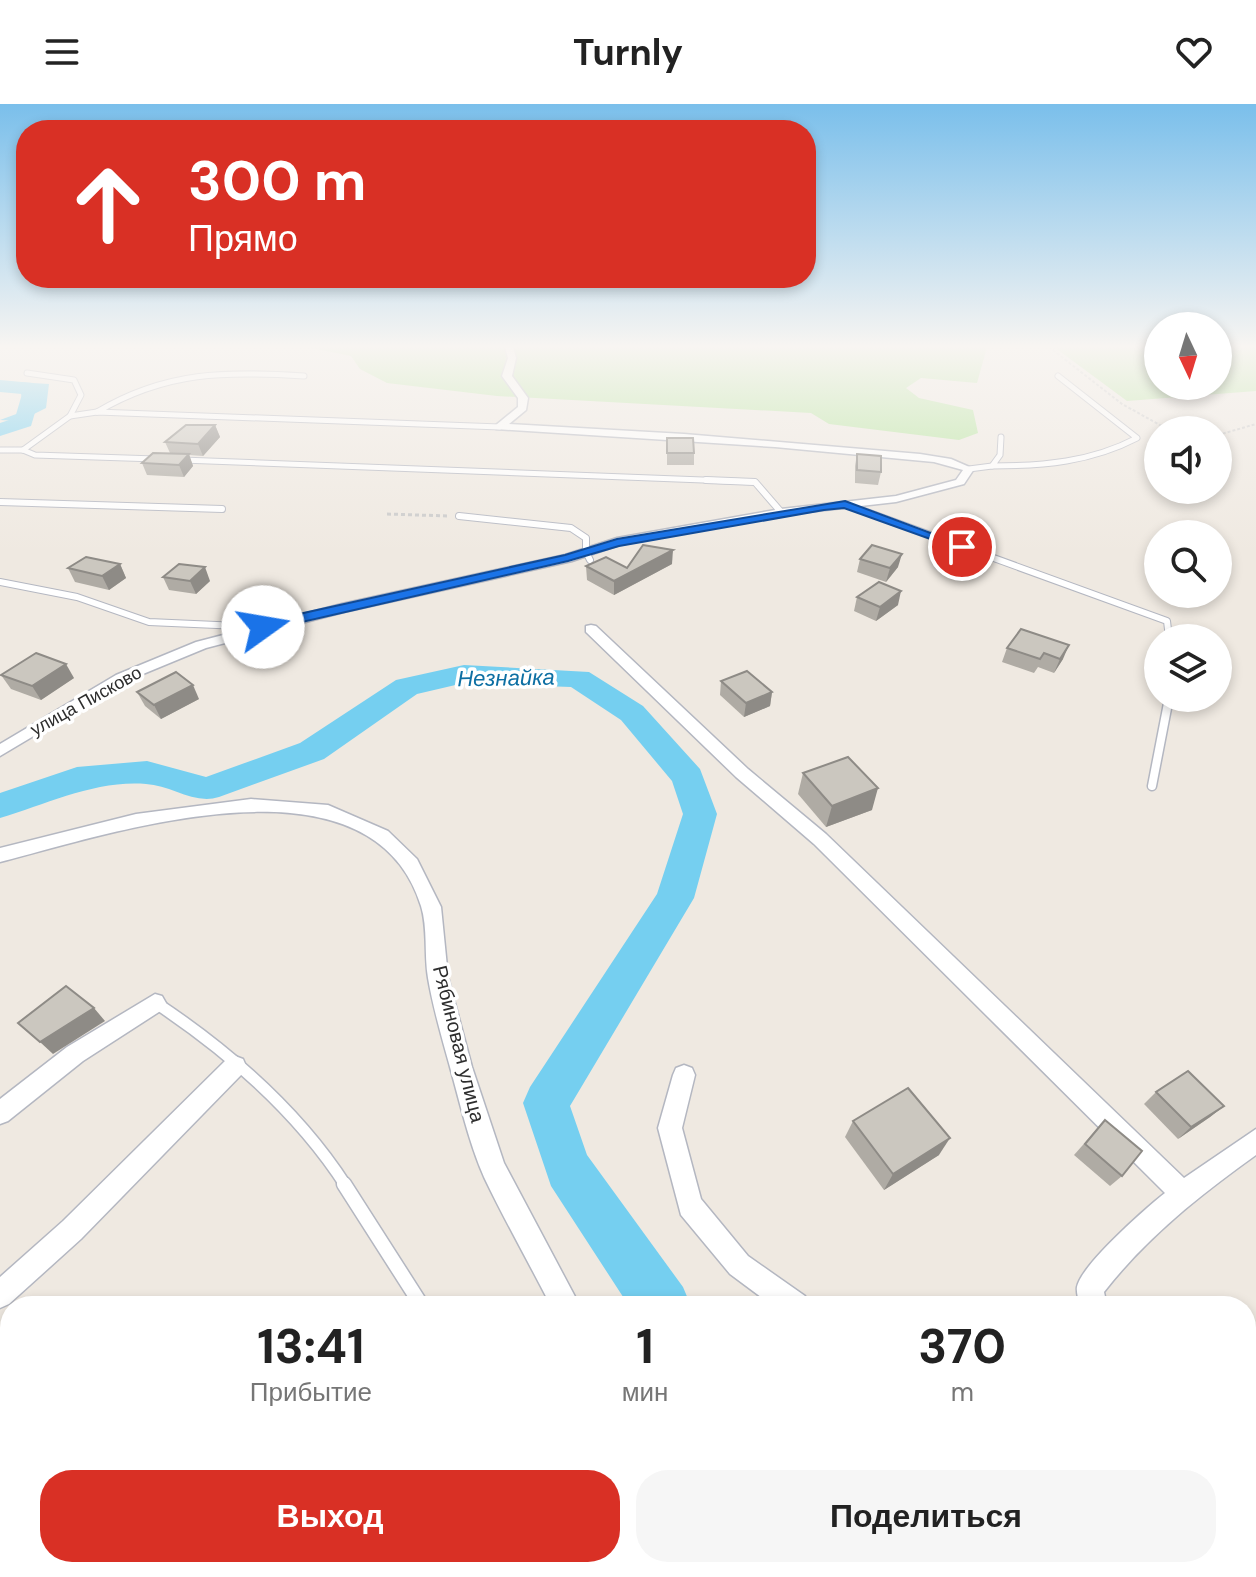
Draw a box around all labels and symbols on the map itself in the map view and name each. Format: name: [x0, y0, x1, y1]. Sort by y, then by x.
north arrow: [1144, 312, 1232, 400]
pin: [928, 513, 996, 581]
position arrow: [221, 585, 305, 669]
street label: улица Писково: [26, 661, 146, 741]
water label: Незнайка: [457, 663, 555, 693]
street label: Рябиновая улица: [427, 963, 491, 1126]

